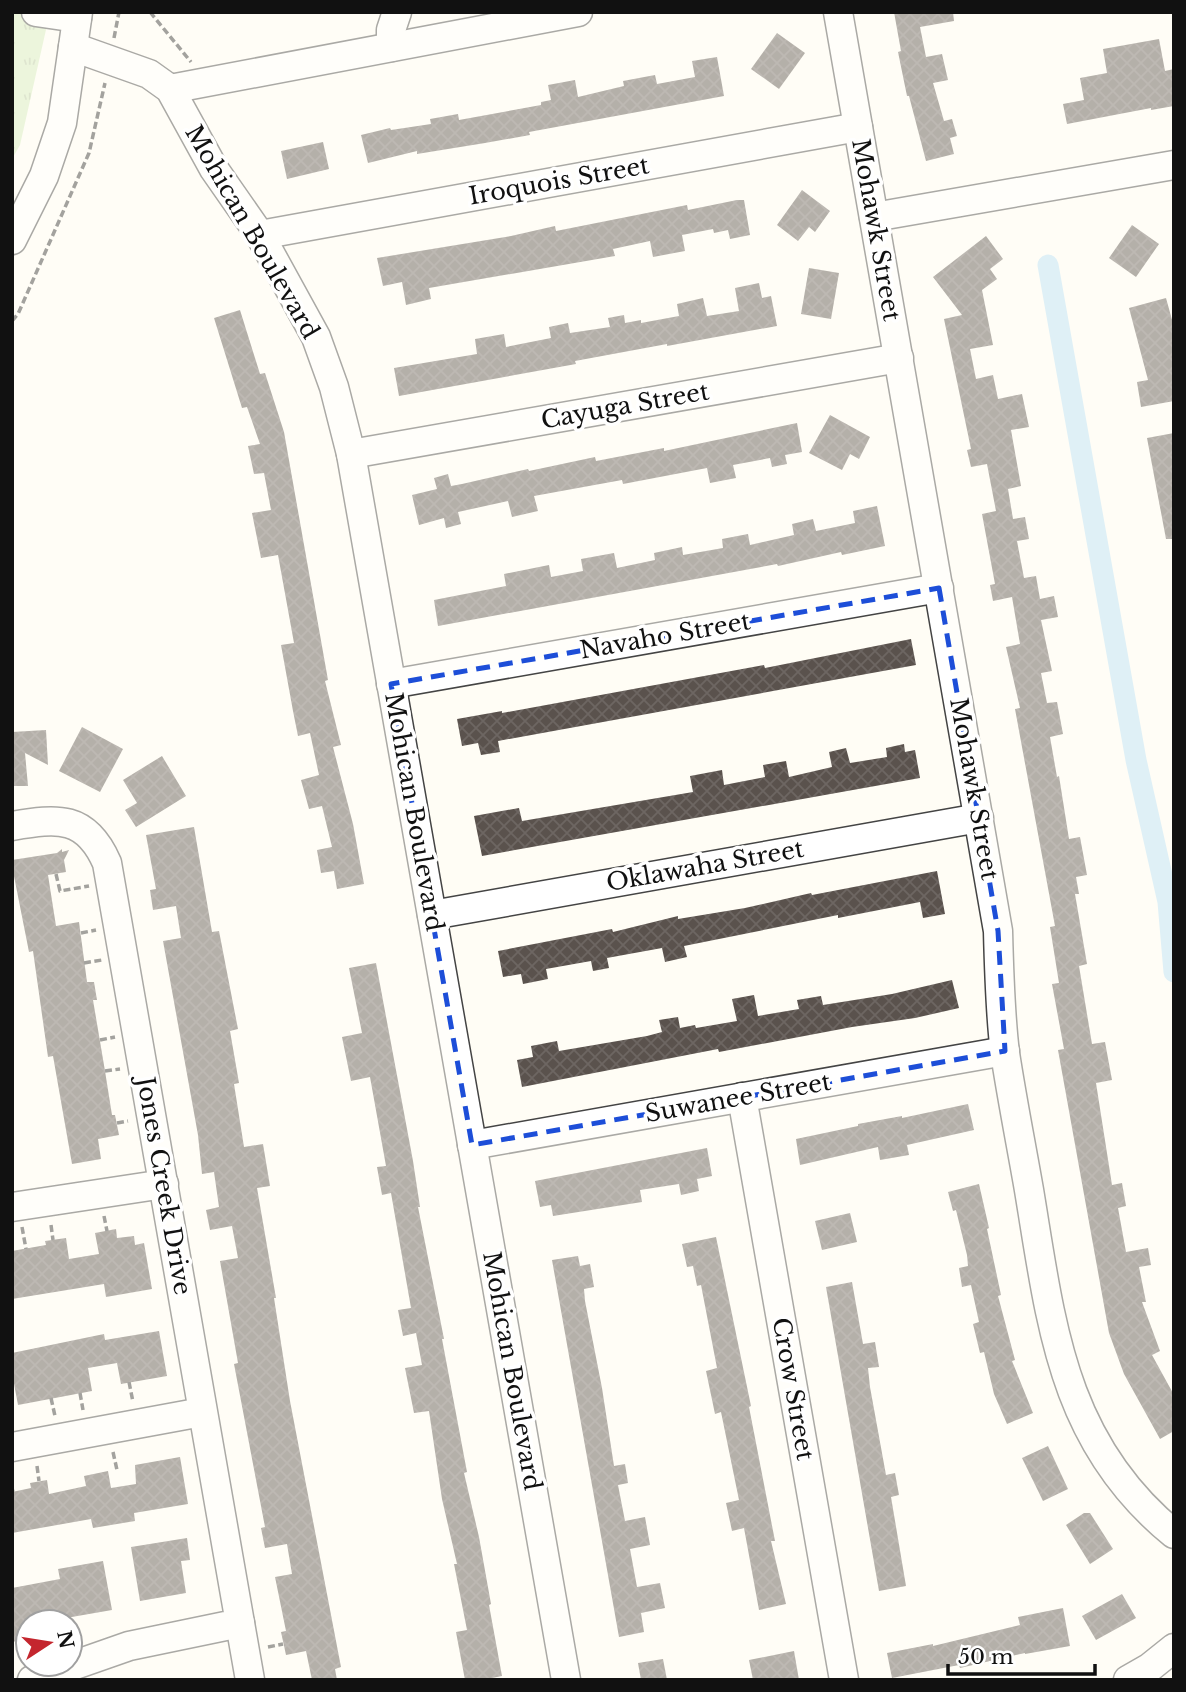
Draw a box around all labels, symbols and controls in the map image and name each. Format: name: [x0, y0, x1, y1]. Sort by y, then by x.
street label: Mohican Boulevard: [179, 120, 325, 344]
street label: Mohawk Street: [846, 137, 907, 323]
street label: Iroquois Street: [467, 150, 651, 211]
street label: Cayuga Street: [539, 376, 711, 435]
street label: Navaho Street: [577, 606, 752, 665]
street label: Mohican Boulevard: [379, 690, 450, 934]
street label: Mohawk Street: [944, 696, 1005, 882]
street label: Oklawaha Street: [604, 834, 806, 897]
street label: Suwanee Street: [643, 1067, 833, 1128]
street label: Jones Creek Drive: [131, 1072, 198, 1297]
street label: Mohican Boulevard: [477, 1249, 548, 1493]
street label: Crow Street: [767, 1315, 820, 1463]
north arrow: [14, 1608, 84, 1678]
text: N: [52, 1628, 78, 1651]
scale bar: [948, 1632, 1095, 1676]
text: 50 m: [958, 1644, 1014, 1670]

